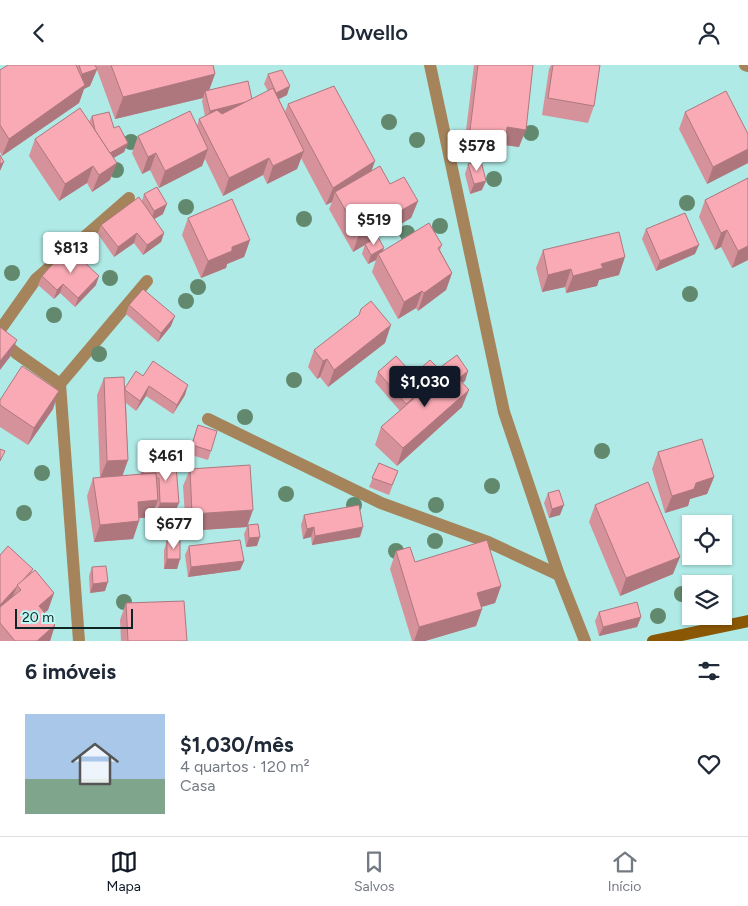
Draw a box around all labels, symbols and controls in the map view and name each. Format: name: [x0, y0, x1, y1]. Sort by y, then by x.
icon: back: [25, 19, 53, 47]
text: Dwello: [340, 19, 408, 46]
icon: person: [695, 19, 723, 47]
pin: $578: [447, 129, 507, 172]
text: $578: [459, 136, 495, 155]
pin: $519: [344, 203, 404, 246]
text: $519: [357, 210, 391, 229]
pin: $813: [41, 231, 101, 274]
text: $813: [54, 238, 88, 257]
pin: $1,030: [384, 365, 466, 408]
text: $1,030: [400, 372, 450, 391]
pin: $461: [136, 439, 196, 482]
text: $461: [148, 446, 184, 465]
pin: $677: [144, 507, 204, 550]
text: $677: [156, 514, 192, 533]
map controls: [682, 515, 732, 625]
button: locate: [682, 515, 732, 565]
button: layers: [682, 575, 732, 625]
scale bar: [15, 606, 132, 629]
text: 20 m: [22, 609, 54, 626]
icon: filters: [695, 657, 723, 685]
text: 6 imóveis: [25, 659, 116, 684]
text: $1,030/mês: [180, 732, 294, 757]
icon: home: [65, 734, 125, 794]
icon: heart: [695, 750, 723, 778]
text: 4 quartos · 120 m²: [180, 757, 310, 776]
text: Casa: [180, 776, 215, 795]
tab: Mapa: [107, 848, 141, 895]
tab: Salvos: [354, 848, 395, 895]
tab: Início: [608, 848, 641, 895]

